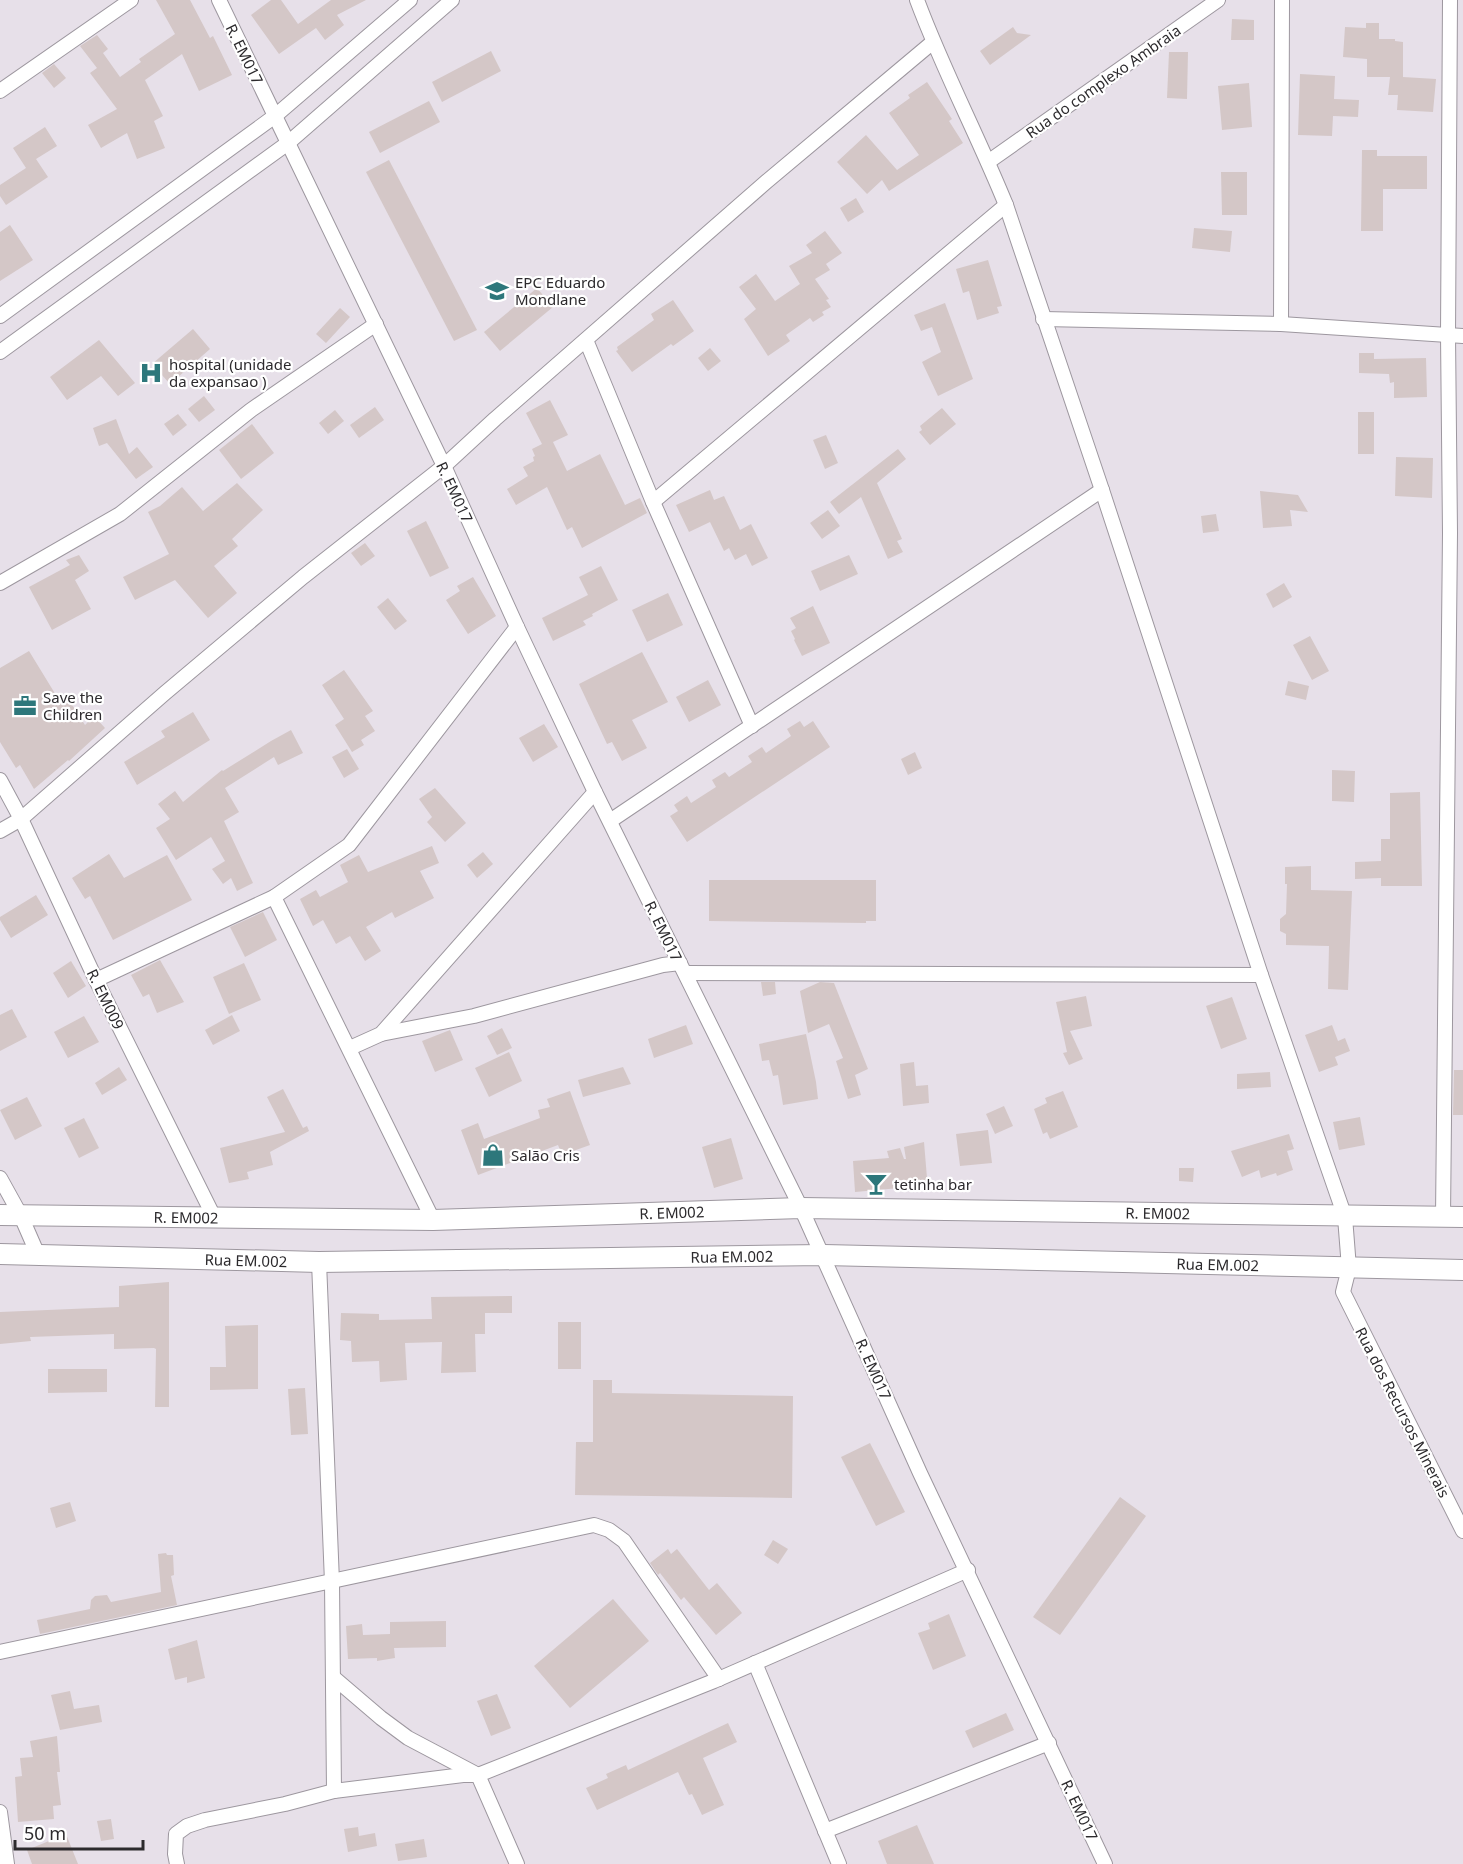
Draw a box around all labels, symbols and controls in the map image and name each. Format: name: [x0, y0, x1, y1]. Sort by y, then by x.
street label: R. EM017: [222, 20, 268, 88]
street label: Rua do complexo Ambraia: [1022, 20, 1184, 142]
place label: EPC Eduardo Mondlane: [515, 272, 605, 309]
school or university icon: EPC Eduardo Mondlane: [484, 278, 510, 304]
place label: hospital (unidade da expansao ): [169, 354, 291, 391]
hospital icon: hospital (unidade da expansao ): [138, 360, 164, 386]
street label: R. EM017: [432, 458, 478, 526]
place label: Save the Children: [43, 687, 103, 724]
office icon: Save the Children: [12, 693, 38, 719]
street label: R. EM017: [641, 897, 687, 965]
street label: R. EM009: [83, 965, 129, 1033]
shop icon: Salão Cris: [480, 1142, 506, 1168]
place label: Salão Cris: [511, 1145, 580, 1165]
bar icon: tetinha bar: [863, 1171, 889, 1197]
place label: tetinha bar: [894, 1174, 972, 1194]
street label: R. EM002: [639, 1201, 705, 1223]
street label: R. EM002: [1125, 1202, 1190, 1223]
street label: R. EM002: [153, 1207, 219, 1228]
street label: Rua EM.002: [690, 1246, 773, 1267]
street label: Rua EM.002: [204, 1249, 288, 1271]
street label: Rua EM.002: [1176, 1253, 1259, 1275]
street label: Rua dos Recursos Minerais: [1351, 1323, 1455, 1501]
street label: R. EM017: [852, 1335, 896, 1403]
street label: R. EM017: [1057, 1776, 1103, 1844]
scale bar: [15, 1813, 142, 1851]
text: 50 m: [24, 1821, 66, 1845]

